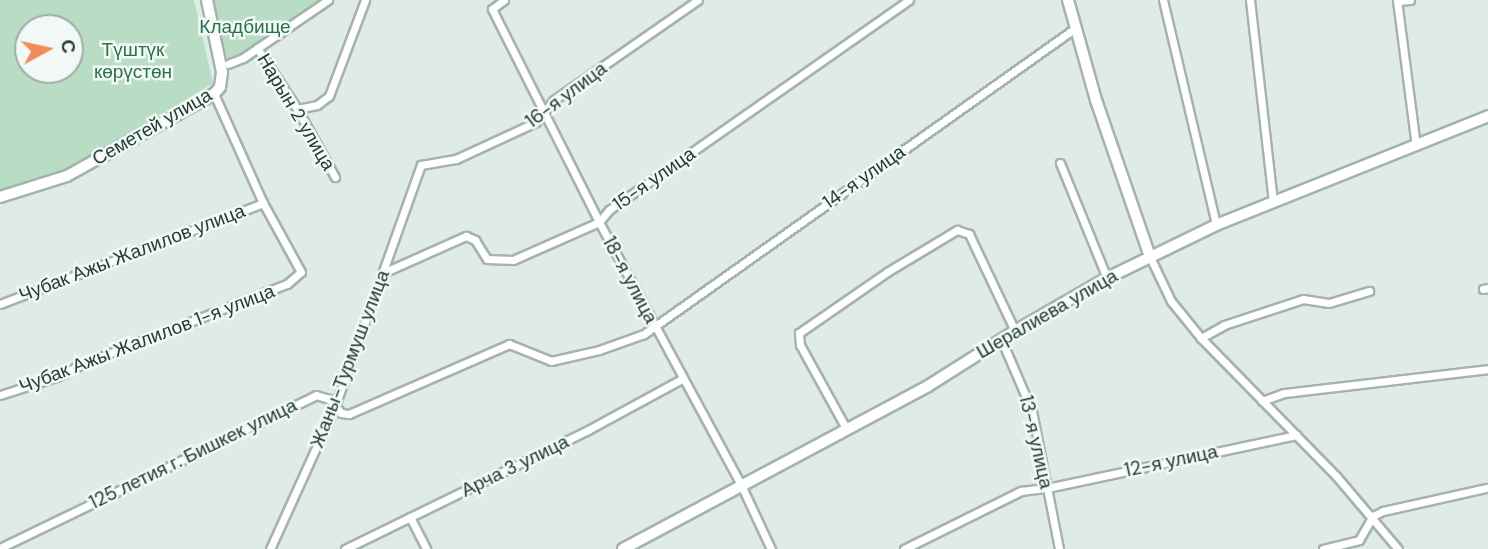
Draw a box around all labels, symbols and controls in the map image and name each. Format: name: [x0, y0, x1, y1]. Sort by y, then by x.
north arrow: [14, 14, 84, 84]
park label: Кладбище: [199, 16, 291, 38]
text: С: [55, 38, 82, 55]
park label: Түштүк көрүстөн: [94, 39, 172, 83]
street label: Нарын 2 улица: [252, 49, 340, 175]
street label: 16-я улица: [521, 57, 611, 133]
street label: Семетей улица: [88, 84, 216, 170]
street label: 14-я улица: [818, 140, 910, 214]
street label: 15-я улица: [608, 142, 700, 216]
street label: Чубак Ажы Жалилов улица: [16, 199, 248, 307]
street label: 18-я улица: [598, 233, 662, 327]
street label: Шералиева улица: [972, 264, 1122, 364]
street label: Жаны-Турмуш улица: [306, 267, 394, 451]
street label: Чубак Ажы Жалилов 1-я улица: [16, 280, 278, 398]
street label: 13-я улица: [1014, 393, 1058, 491]
street label: 125 летия г. Бишкек улица: [86, 394, 300, 514]
street label: Арча 3 улица: [457, 430, 573, 502]
street label: 12-я улица: [1122, 440, 1220, 482]

